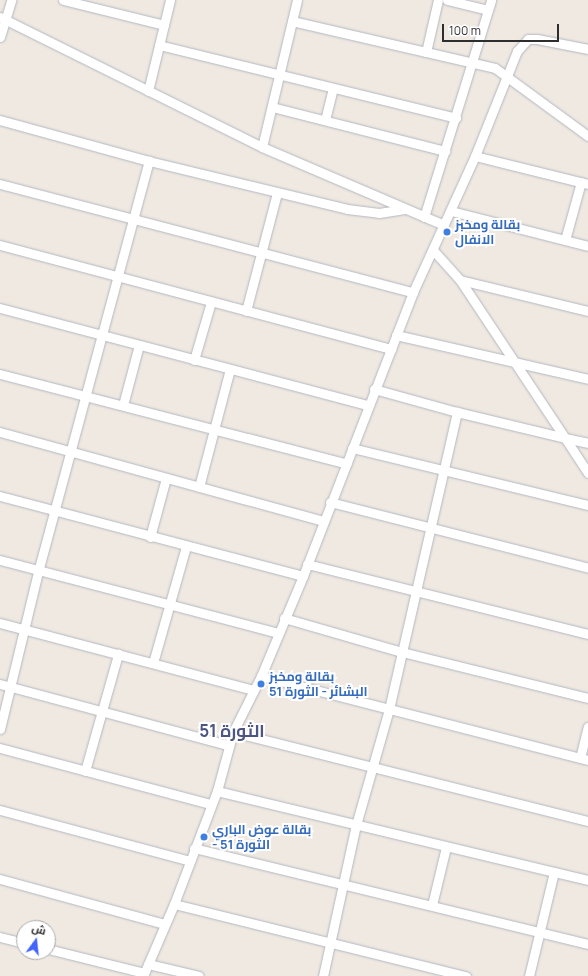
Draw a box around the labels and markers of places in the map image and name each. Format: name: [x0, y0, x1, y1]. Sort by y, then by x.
place label: بقالة ومخبز الانفال: [455, 217, 520, 248]
marker: بقالة ومخبز الانفال: [442, 227, 452, 237]
place label: بقالة ومخبز البشائر - الثورة 51: [269, 669, 368, 700]
marker: بقالة ومخبز البشائر - الثورة 51: [256, 679, 266, 689]
place label: بقالة عوض الباري - الثورة 51: [212, 822, 311, 853]
marker: بقالة عوض الباري - الثورة 51: [199, 832, 209, 842]

